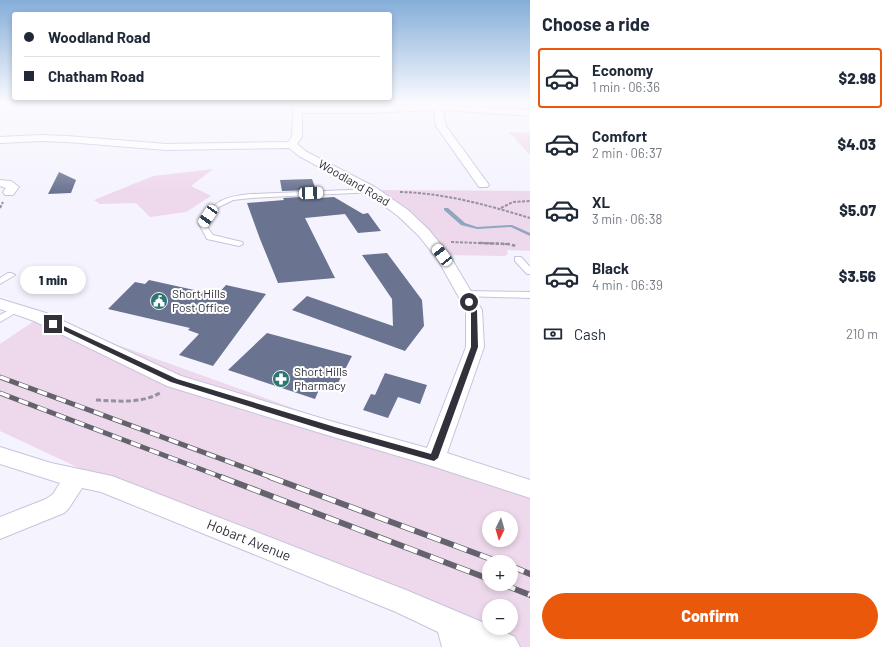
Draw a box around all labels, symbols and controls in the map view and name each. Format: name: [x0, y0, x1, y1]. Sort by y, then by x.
text: Choose a ride: [542, 13, 650, 35]
text: Woodland Road: [48, 28, 151, 46]
icon: car: [544, 60, 580, 96]
text: Economy: [592, 61, 653, 79]
text: Chatham Road: [48, 67, 144, 85]
text: $2.98: [839, 69, 876, 87]
text: 1 min · 06:36: [592, 79, 660, 95]
icon: car: [544, 126, 580, 162]
text: Comfort: [592, 127, 647, 145]
text: $4.03: [838, 135, 876, 153]
text: 2 min · 06:37: [592, 145, 662, 161]
street label: Woodland Road: [316, 156, 393, 208]
car: [299, 187, 323, 199]
icon: car: [544, 192, 580, 228]
text: XL: [592, 193, 610, 211]
text: $5.07: [839, 201, 876, 219]
car: [196, 203, 220, 229]
text: 3 min · 06:38: [592, 211, 662, 227]
car: [430, 242, 454, 268]
icon: car: [544, 258, 580, 294]
text: Black: [592, 259, 629, 277]
callout: 1 min: [20, 266, 86, 294]
text: $3.56: [839, 267, 876, 285]
text: 1 min: [39, 272, 67, 288]
text: 4 min · 06:39: [592, 277, 663, 293]
place label: Short Hills Post Office: [172, 286, 229, 314]
public building icon: Short Hills Post Office: [149, 291, 169, 311]
route start: [460, 293, 478, 311]
route end: [44, 315, 62, 333]
icon: cash: [542, 323, 564, 345]
text: Cash: [574, 325, 606, 343]
text: 210 m: [846, 326, 878, 342]
place label: Short Hills Pharmacy: [294, 364, 348, 392]
pharmacy icon: Short Hills Pharmacy: [271, 369, 291, 389]
north arrow: [482, 511, 518, 547]
map controls: [482, 511, 518, 635]
street label: Hobart Avenue: [205, 515, 294, 564]
button: +: [482, 555, 518, 591]
button: Confirm: [542, 593, 878, 639]
button: −: [482, 599, 518, 635]

